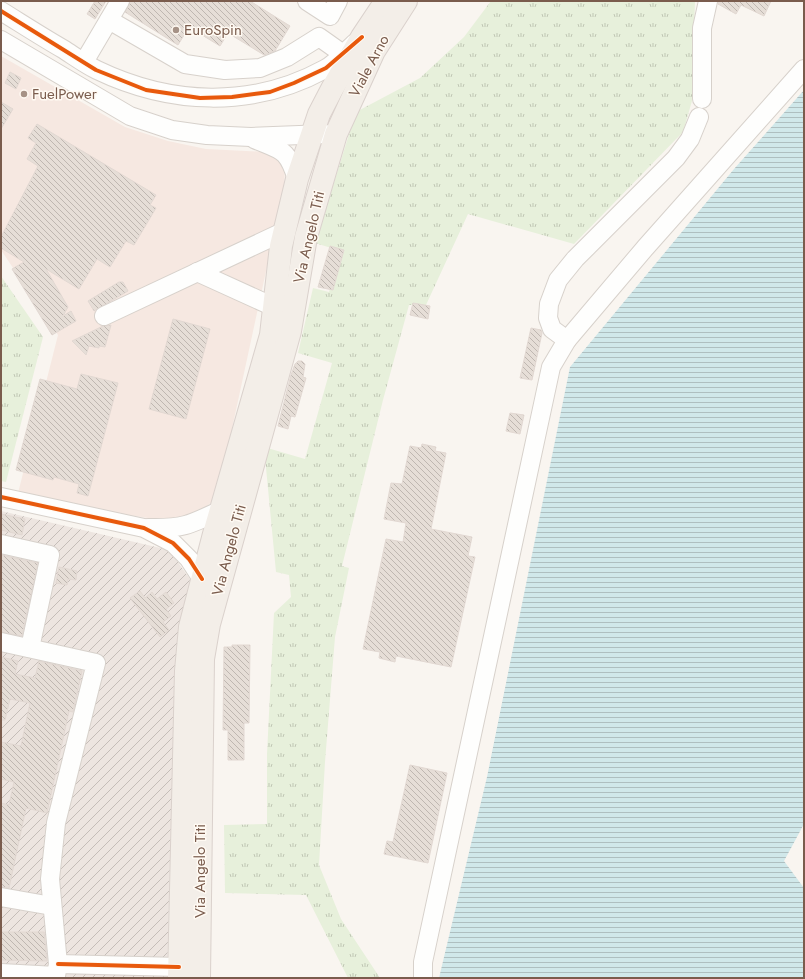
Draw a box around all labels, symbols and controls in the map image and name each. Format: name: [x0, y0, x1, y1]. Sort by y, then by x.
place label: EuroSpin: [184, 19, 242, 41]
marker: EuroSpin: [171, 25, 181, 35]
street label: Viale Arno: [343, 31, 395, 101]
place label: FuelPower: [32, 83, 98, 105]
marker: FuelPower: [19, 89, 29, 99]
street label: Via Angelo Titi: [288, 189, 330, 285]
street label: Via Angelo Titi: [206, 502, 252, 598]
street label: Via Angelo Titi: [189, 824, 211, 918]

